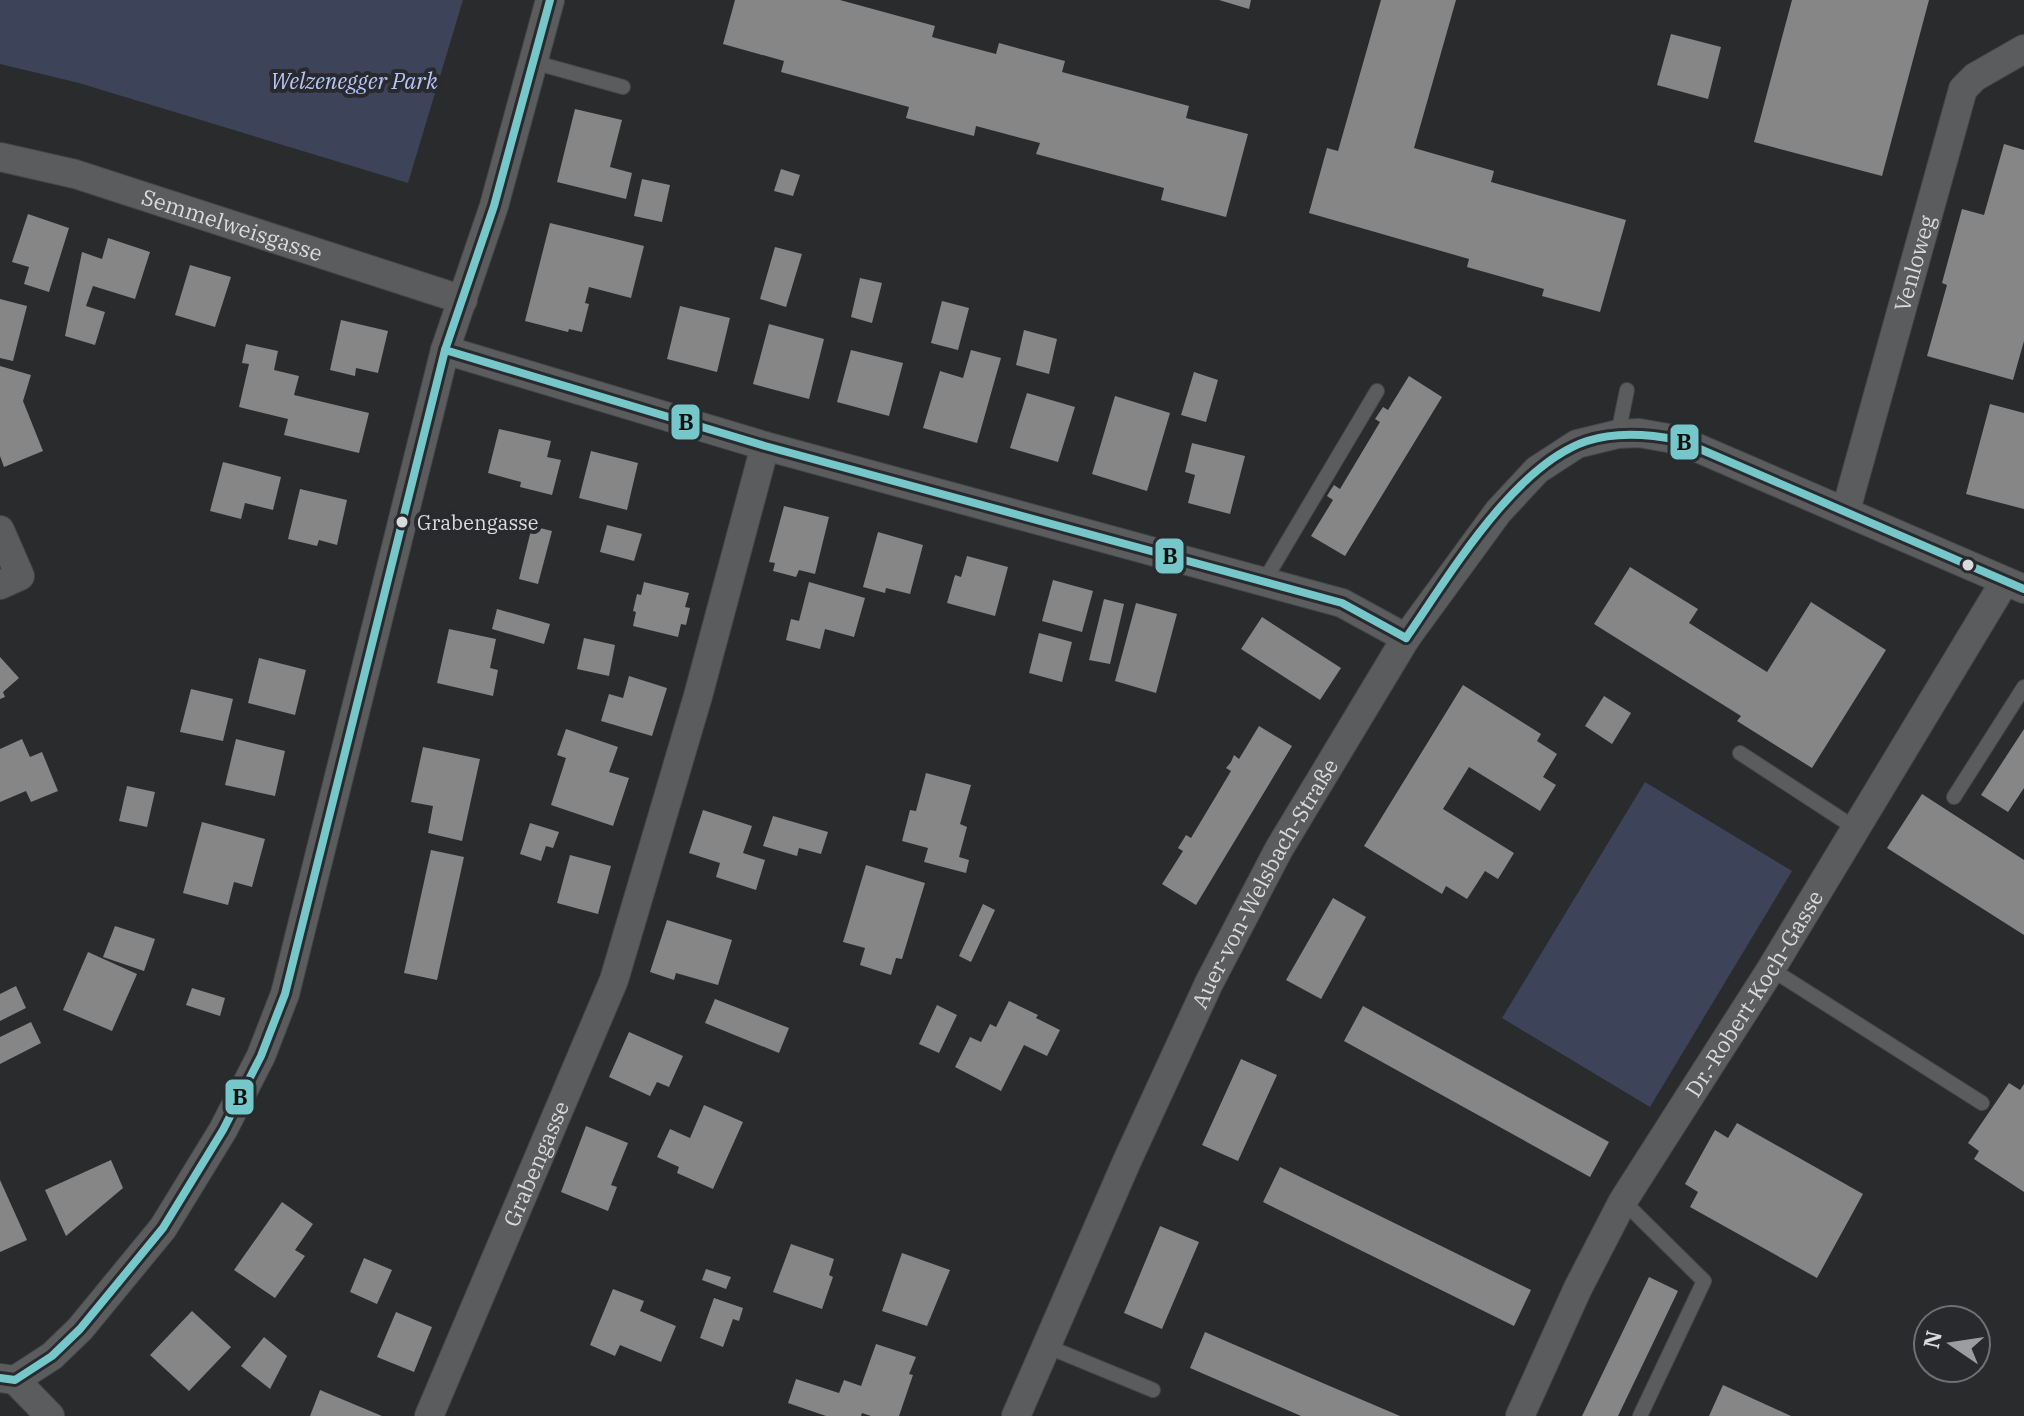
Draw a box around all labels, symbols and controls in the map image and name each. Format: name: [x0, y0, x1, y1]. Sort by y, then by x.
park label: Welzenegger Park: [270, 66, 438, 95]
street label: Semmelweisgasse: [138, 182, 326, 267]
street label: Venloweg: [1887, 212, 1941, 315]
line badge: B: [670, 403, 701, 441]
text: B: [678, 407, 694, 436]
line badge: B: [1669, 423, 1700, 461]
text: B: [1676, 427, 1692, 456]
place label: Grabengasse: [417, 509, 539, 536]
marker: Grabengasse: [394, 514, 410, 530]
line badge: B: [1154, 537, 1185, 575]
text: B: [1162, 541, 1178, 570]
unlabelled marker: [1960, 557, 1976, 573]
street label: Auer-von-Welsbach-Straße: [1184, 753, 1344, 1013]
street label: Dr.-Robert-Koch-Gasse: [1678, 884, 1829, 1102]
line badge: B: [224, 1078, 255, 1116]
text: B: [232, 1082, 248, 1111]
street label: Grabengasse: [496, 1096, 575, 1231]
north arrow: [1912, 1304, 1992, 1384]
text: N: [1916, 1328, 1948, 1351]

